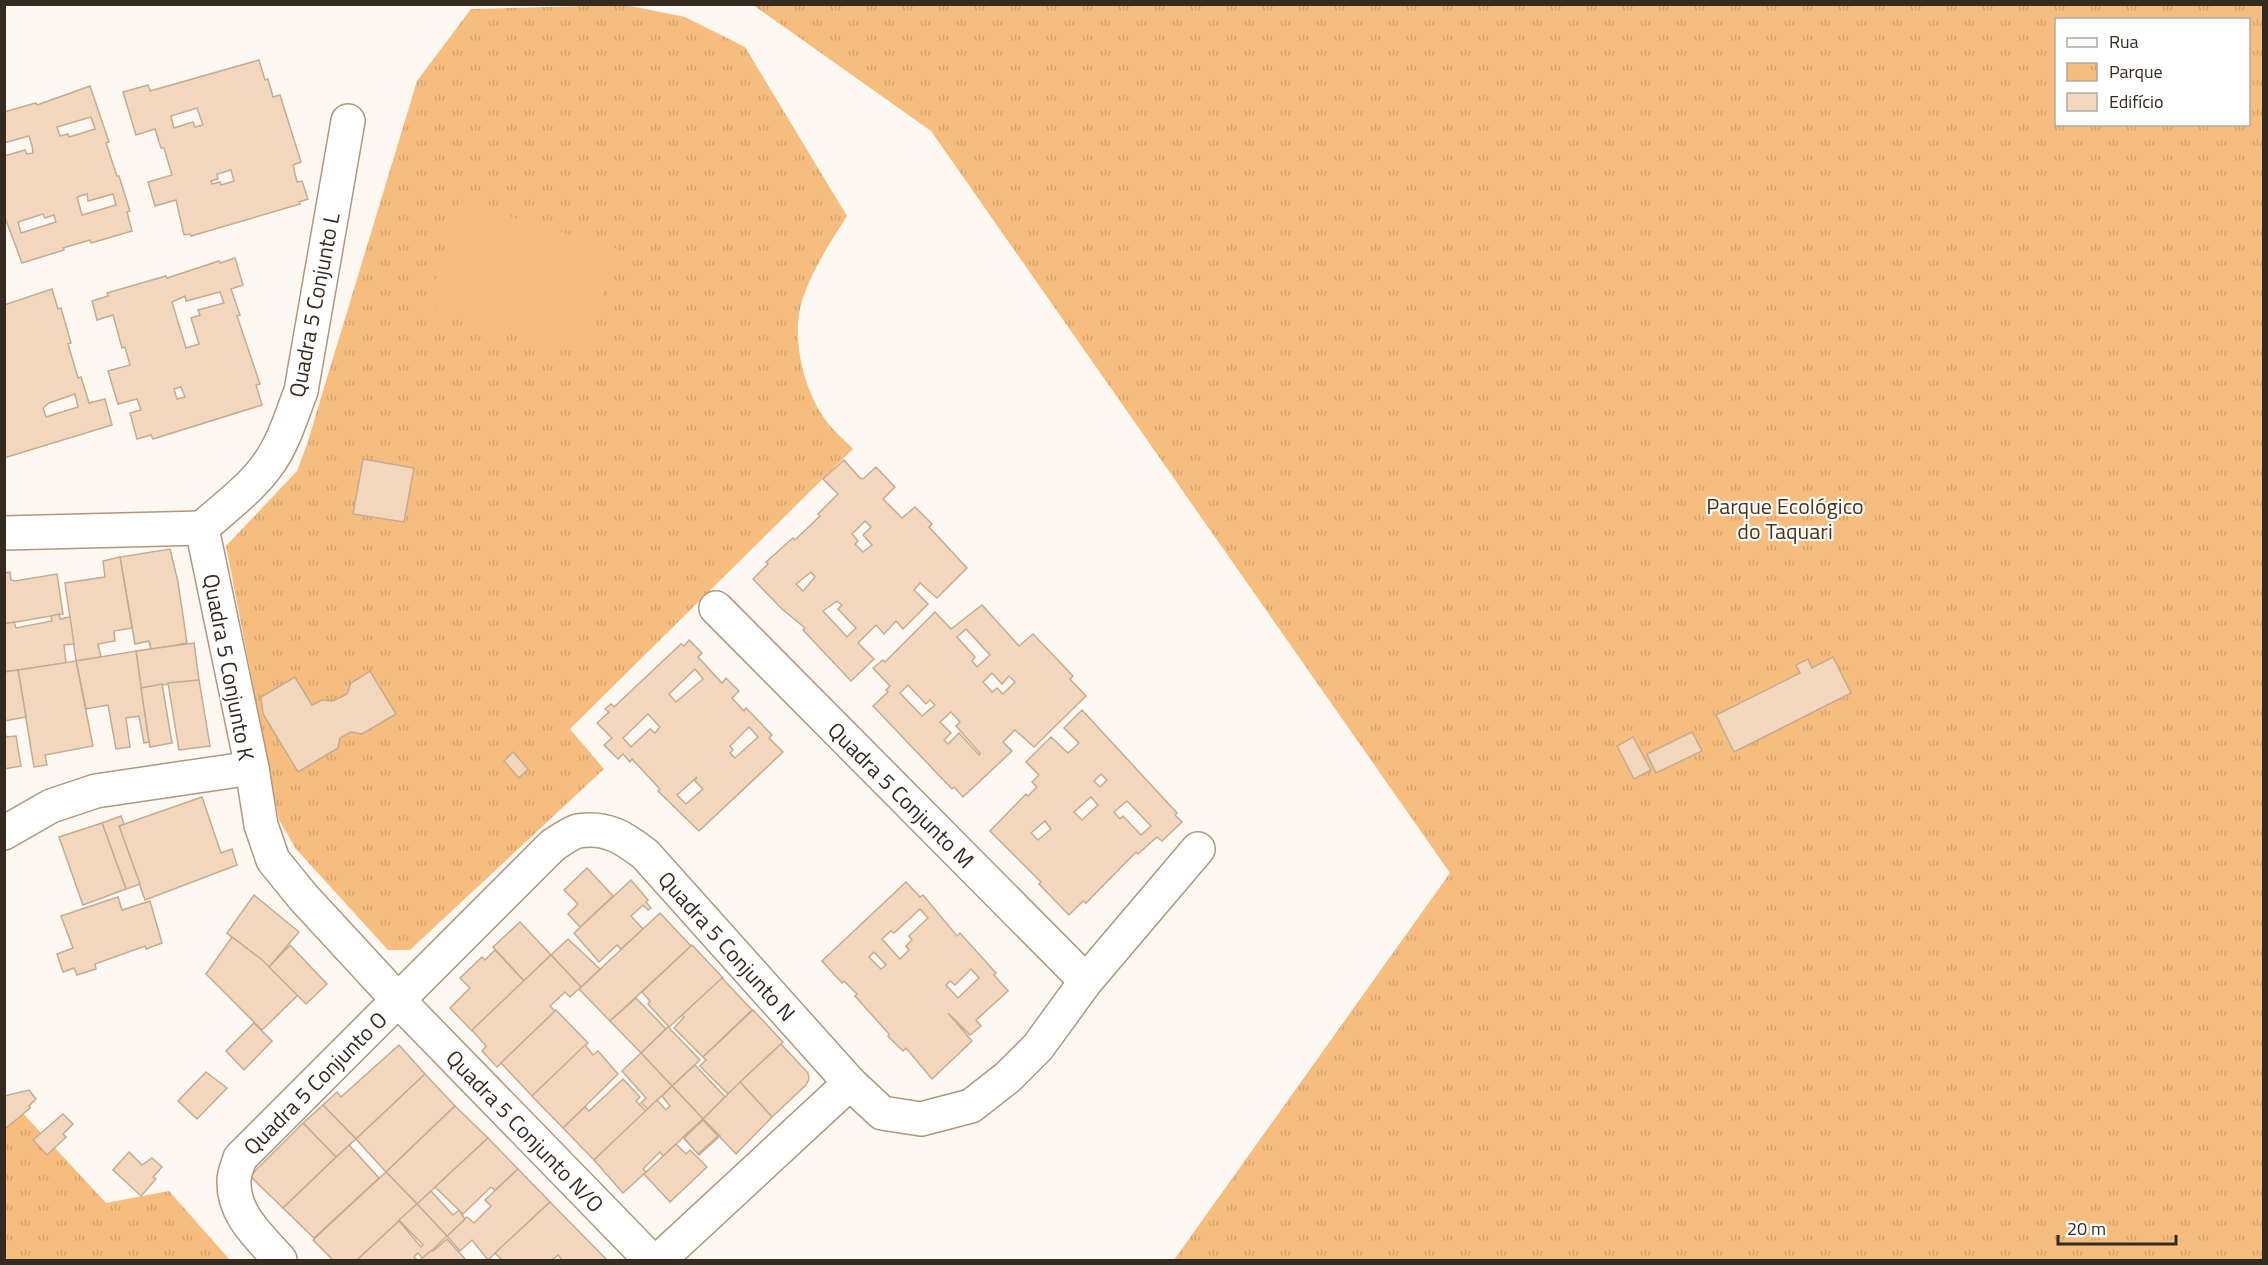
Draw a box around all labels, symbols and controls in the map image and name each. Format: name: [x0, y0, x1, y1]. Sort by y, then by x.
legend: [2055, 18, 2250, 126]
text: Rua: [2109, 28, 2139, 55]
text: Parque: [2109, 58, 2163, 85]
text: Edifício: [2109, 88, 2163, 115]
street label: Quadra 5 Conjunto L: [279, 209, 349, 400]
park label: Parque Ecológico do Taquari: [1706, 489, 1864, 548]
street label: Quadra 5 Conjunto K: [194, 571, 264, 764]
street label: Quadra 5 Conjunto M: [820, 714, 982, 876]
street label: Quadra 5 Conjunto N: [650, 863, 804, 1029]
street label: Quadra 5 Conjunto O: [235, 1003, 395, 1163]
street label: Quadra 5 Conjunto N/O: [438, 1042, 612, 1220]
scale bar: [2058, 1208, 2176, 1246]
text: 20 m: [2067, 1215, 2106, 1242]

